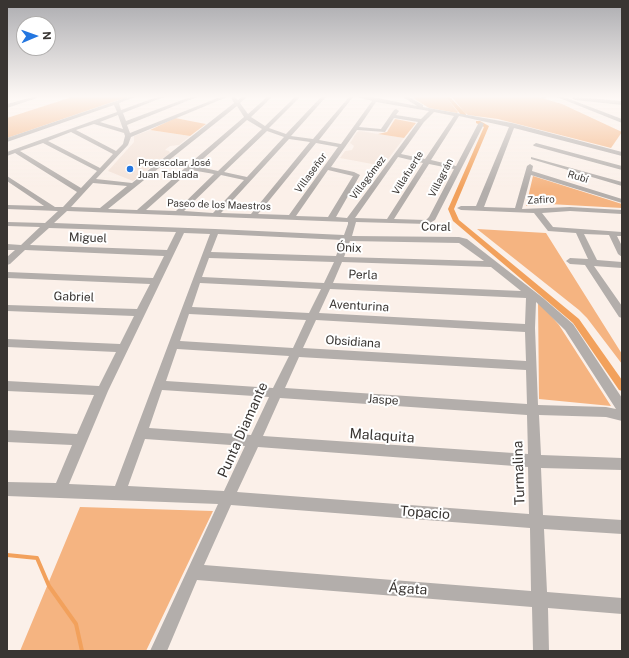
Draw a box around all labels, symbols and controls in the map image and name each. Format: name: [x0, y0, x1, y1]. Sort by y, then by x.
north arrow: [16, 16, 56, 56]
text: N: [41, 31, 53, 40]
street label: Villafuerte: [390, 149, 426, 197]
street label: Villaseñor: [292, 151, 330, 195]
street label: Villagómez: [348, 154, 388, 202]
place label: Preescolar José Juan Tablada: [138, 157, 211, 180]
street label: Villagrán: [426, 157, 456, 199]
marker: Preescolar José Juan Tablada: [125, 164, 135, 174]
street label: Rubí: [566, 168, 590, 186]
street label: Zafiro: [527, 193, 555, 207]
street label: Paseo de los Maestros: [167, 197, 271, 213]
street label: Coral: [421, 220, 451, 234]
street label: Miguel: [69, 230, 107, 246]
street label: Ónix: [336, 240, 362, 256]
street label: Perla: [348, 267, 378, 283]
street label: Gabriel: [53, 289, 95, 305]
street label: Aventurina: [329, 297, 389, 315]
street label: Obsidiana: [325, 333, 381, 351]
street label: Punta Diamante: [214, 379, 272, 481]
street label: Jaspe: [367, 392, 399, 408]
street label: Malaquita: [349, 425, 415, 447]
street label: Turmalina: [509, 440, 529, 506]
street label: Topacio: [399, 503, 451, 523]
street label: Ágata: [388, 579, 428, 599]

